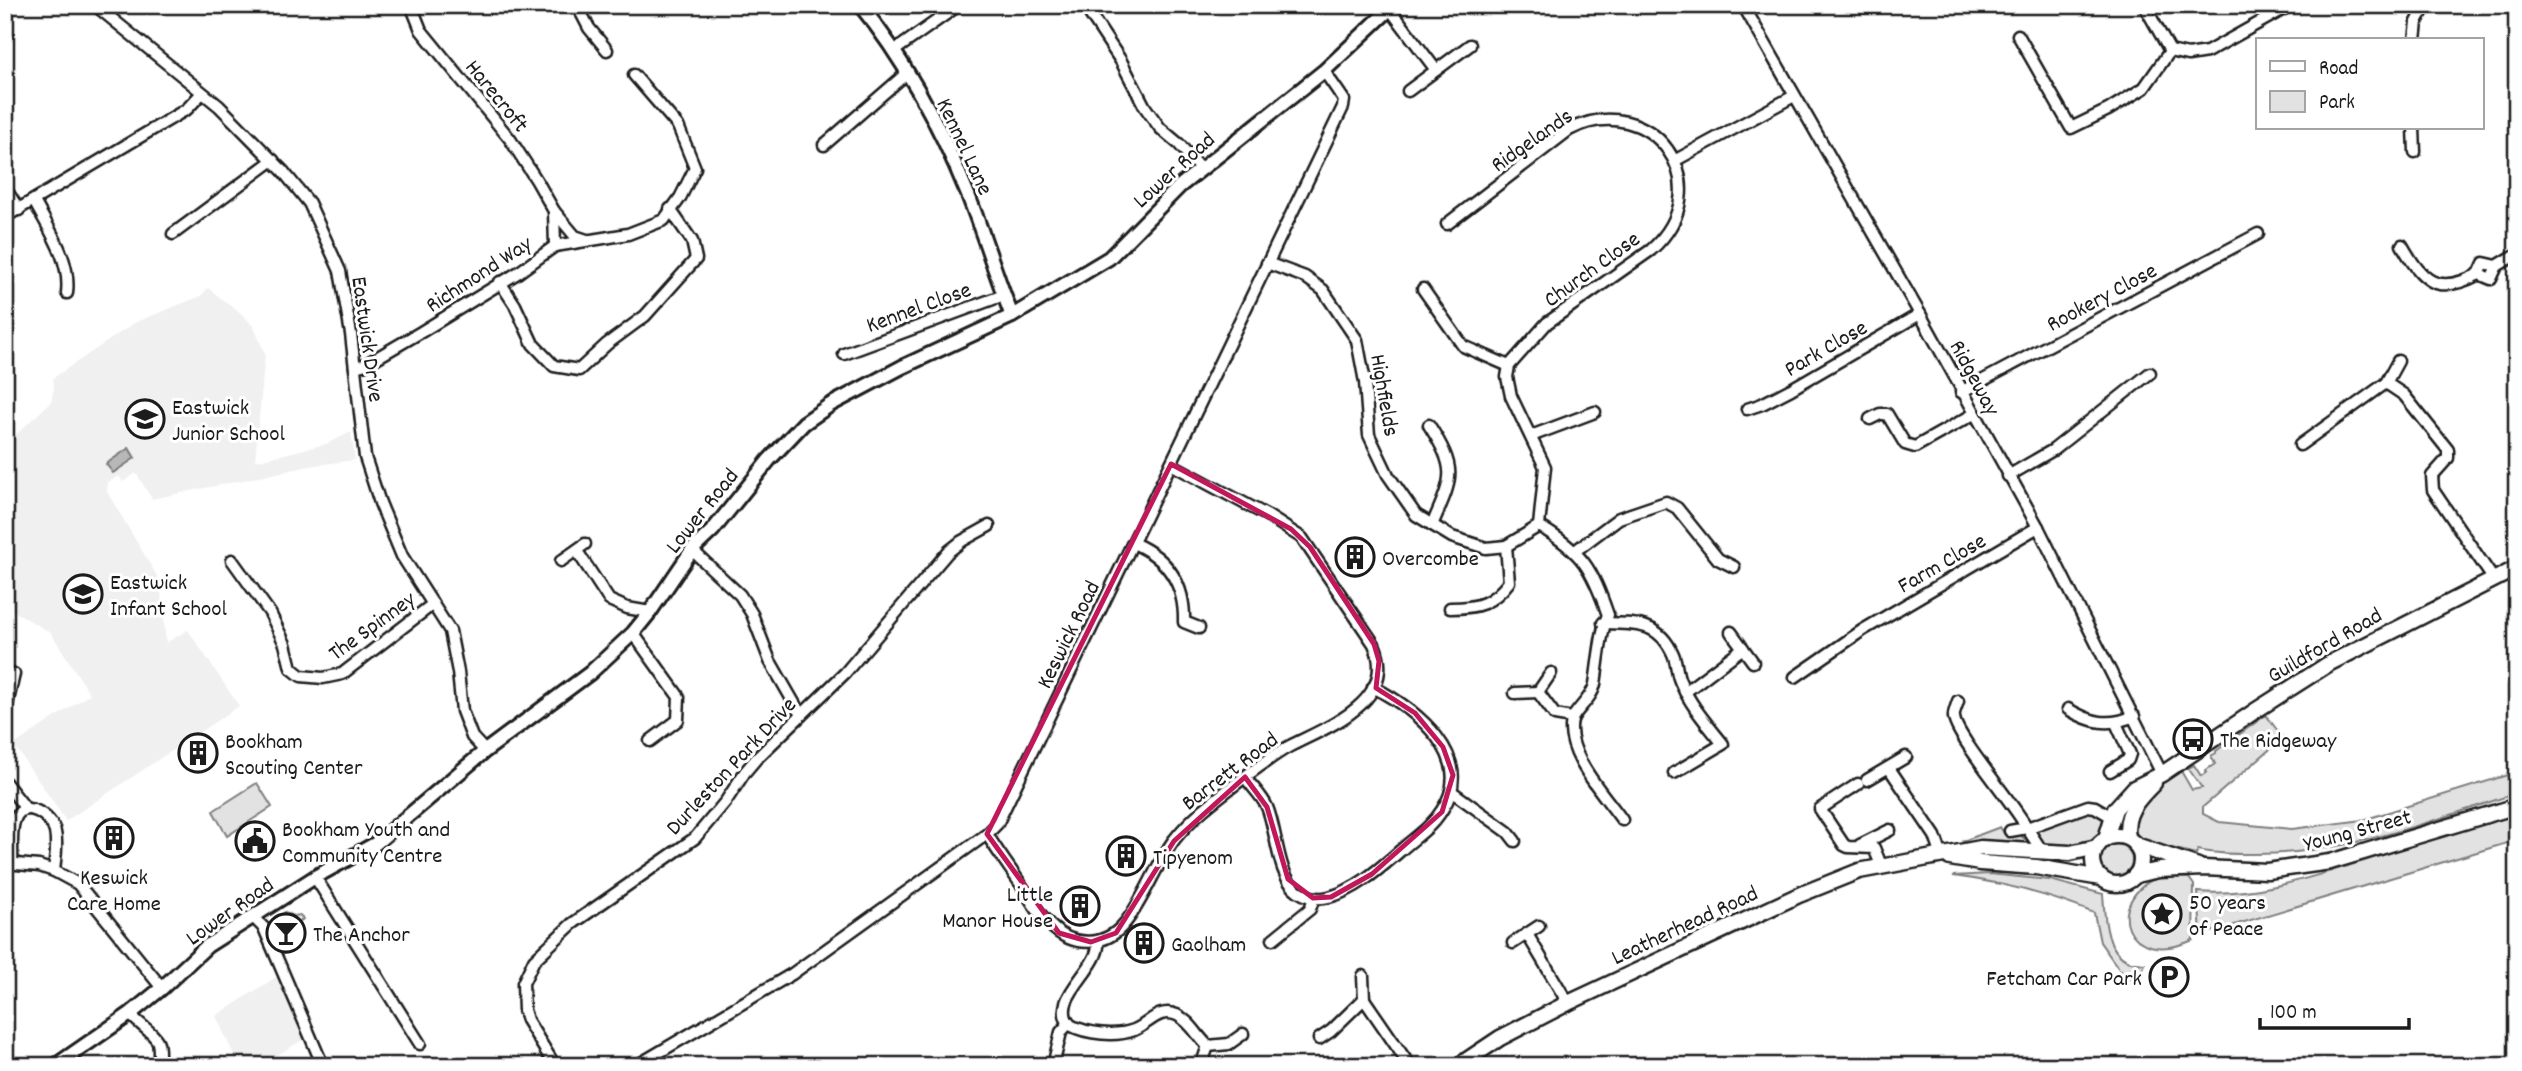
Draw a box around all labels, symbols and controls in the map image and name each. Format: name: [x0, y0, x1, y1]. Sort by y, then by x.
legend: [2256, 38, 2484, 130]
street label: Harecroft: [455, 53, 535, 141]
text: Road: [2319, 55, 2358, 85]
text: Park: [2319, 89, 2355, 119]
street label: Kennel Lane: [926, 93, 1000, 201]
street label: Ridgelands: [1485, 101, 1581, 182]
street label: Lower Road: [1127, 125, 1224, 218]
street label: Church Close: [1538, 224, 1648, 317]
street label: Richmond Way: [420, 229, 540, 323]
street label: Rookery Close: [2041, 256, 2164, 342]
street label: Eastwick Drive: [340, 274, 391, 405]
street label: Kennel Close: [862, 275, 976, 344]
street label: Park Close: [1779, 313, 1875, 387]
street label: Ridgeway: [1939, 335, 2007, 423]
street label: Highfields: [1359, 352, 1406, 439]
place label: Eastwick Junior School: [172, 393, 286, 452]
school or university icon: Eastwick Junior School: [124, 398, 166, 440]
street label: Lower Road: [659, 462, 748, 562]
street label: Farm Close: [1892, 526, 1993, 604]
building icon: Overcombe: [1334, 536, 1376, 578]
place label: Overcombe: [1382, 544, 1479, 577]
place label: Eastwick Infant School: [110, 568, 227, 627]
school or university icon: Eastwick Infant School: [62, 573, 104, 615]
street label: Keswick Road: [1030, 576, 1110, 695]
street label: The Spinney: [323, 584, 424, 671]
street label: Guildford Road: [2262, 601, 2389, 693]
street label: Durleston Park Drive: [659, 691, 806, 844]
bus stop icon: The Ridgeway: [2172, 718, 2214, 760]
street label: Barrett Road: [1176, 725, 1287, 820]
place label: The Ridgeway: [2220, 726, 2337, 759]
place label: Bookham Scouting Center: [225, 727, 363, 786]
building icon: Bookham Scouting Center: [177, 732, 219, 774]
street label: Young Street: [2300, 802, 2416, 863]
place label: Bookham Youth and Community Centre: [282, 815, 450, 874]
building icon: Keswick Care Home: [93, 817, 135, 859]
public building icon: Bookham Youth and Community Centre: [234, 820, 276, 862]
building icon: Tipyenom: [1105, 835, 1147, 877]
place label: Tipyenom: [1153, 843, 1233, 876]
place label: Keswick Care Home: [67, 863, 161, 922]
street label: Lower Road: [180, 870, 282, 955]
street label: Leatherhead Road: [1607, 879, 1764, 976]
place label: Little Manor House: [942, 880, 1053, 939]
building icon: Little Manor House: [1059, 885, 1101, 927]
place label: 50 years of Peace: [2189, 888, 2266, 947]
place icon: 50 years of Peace: [2141, 893, 2183, 935]
bar icon: The Anchor: [265, 912, 307, 954]
place label: The Anchor: [313, 920, 410, 953]
building icon: Gaolham: [1123, 922, 1165, 964]
place label: Gaolham: [1171, 930, 1246, 963]
parking icon: Fetcham Car Park: [2148, 956, 2190, 998]
place label: Fetcham Car Park: [1986, 964, 2142, 997]
scale bar: [2260, 987, 2408, 1031]
text: 100 m: [2270, 999, 2317, 1029]

